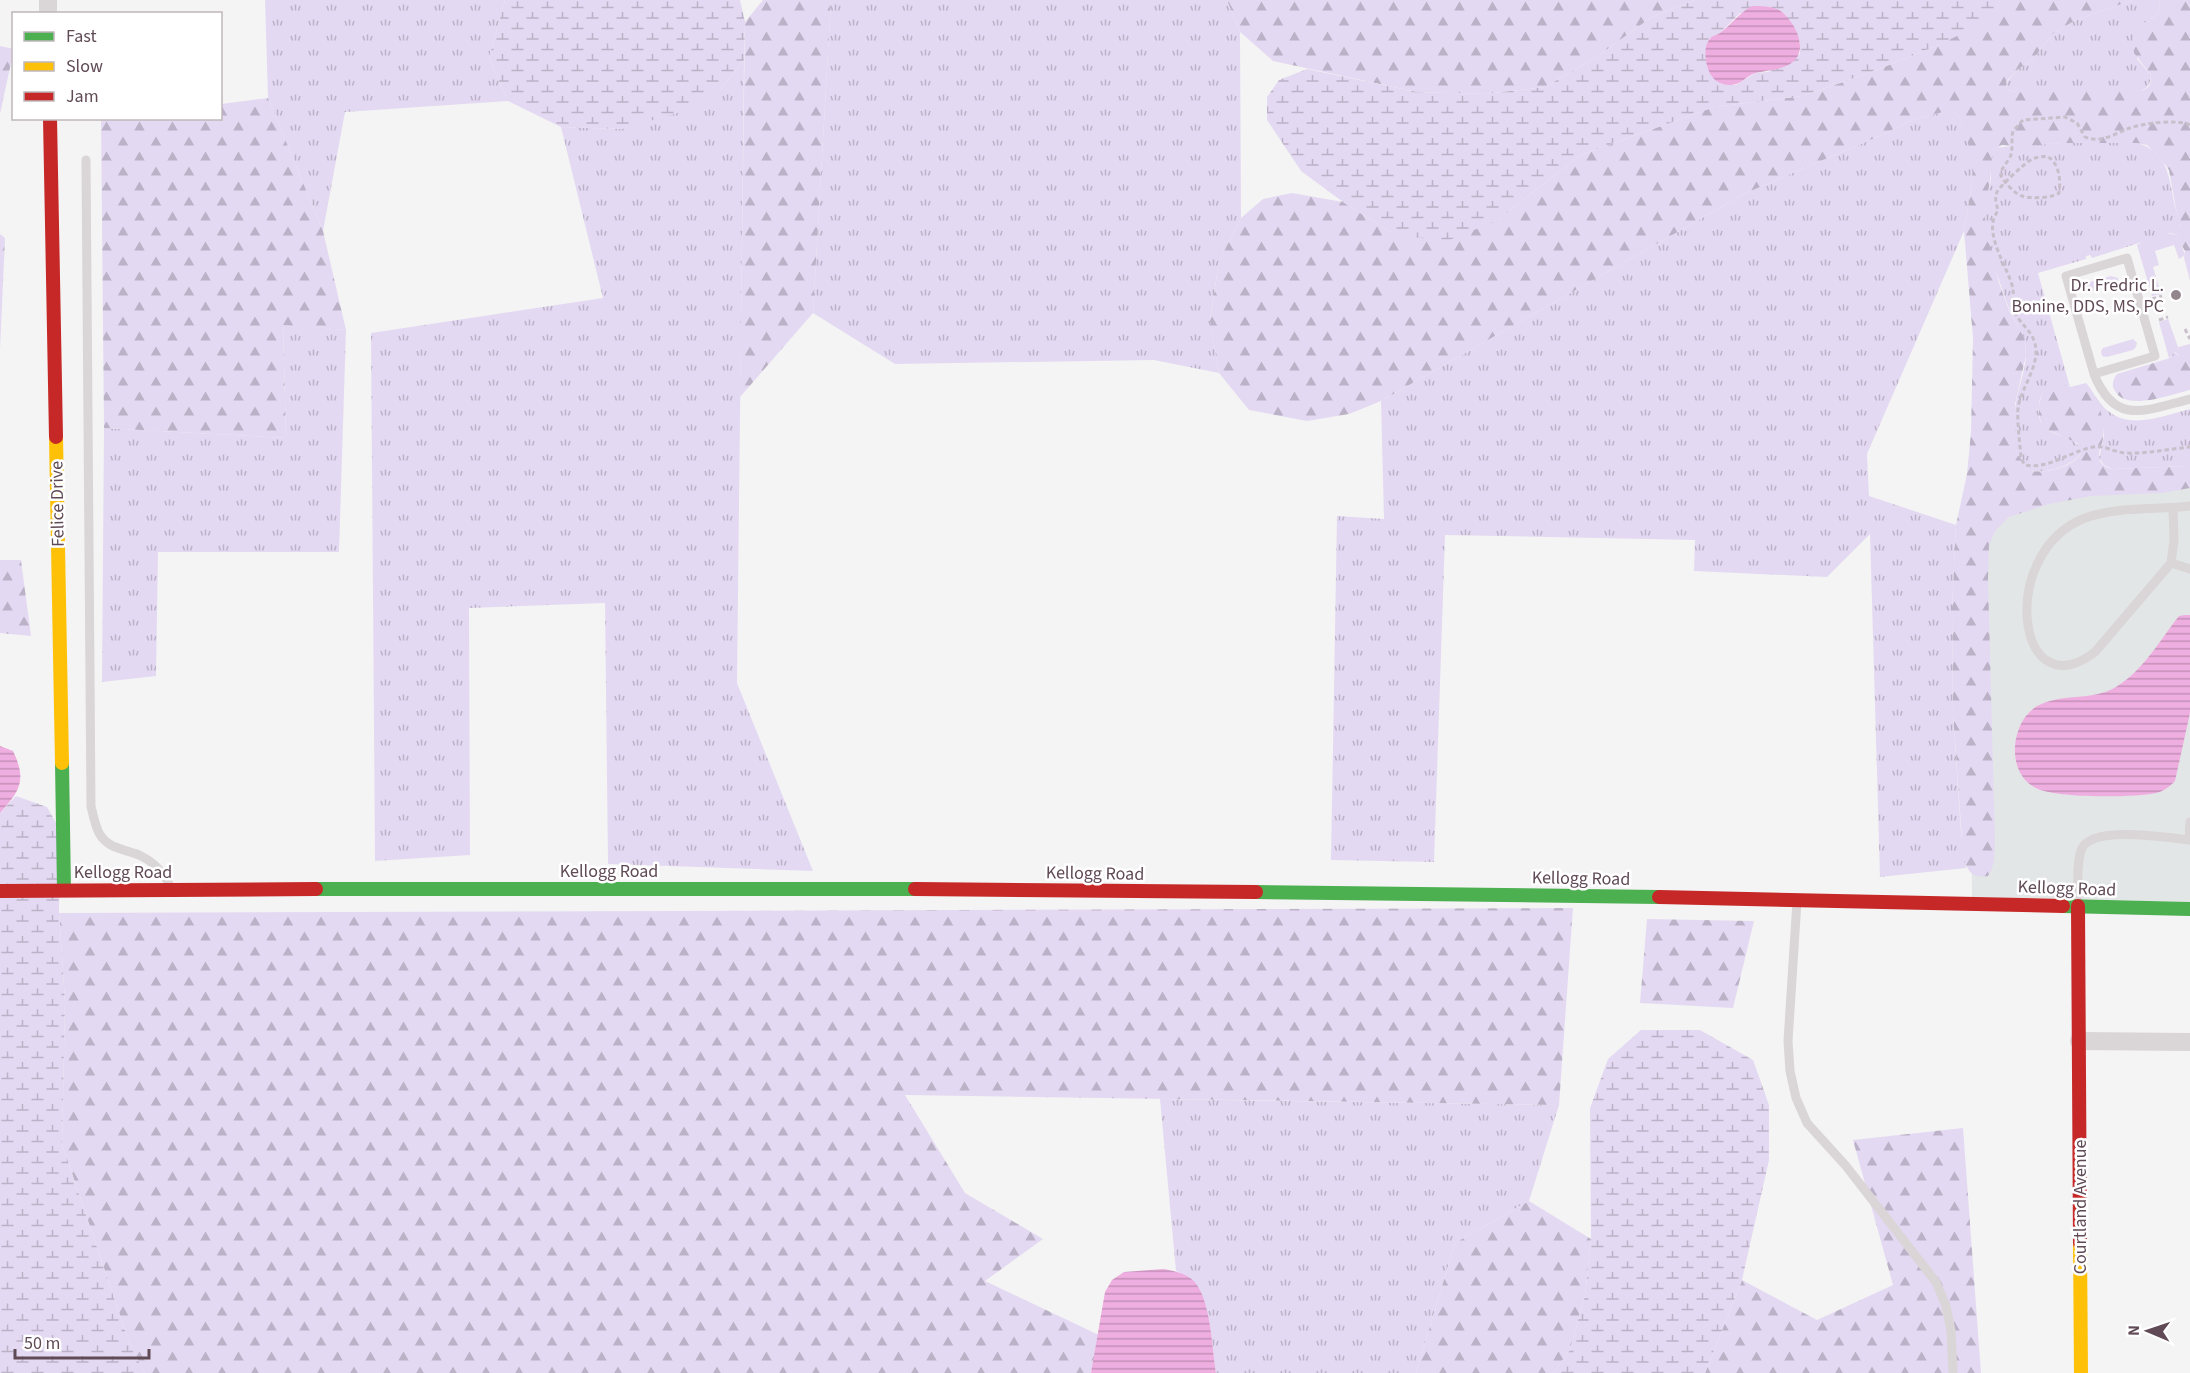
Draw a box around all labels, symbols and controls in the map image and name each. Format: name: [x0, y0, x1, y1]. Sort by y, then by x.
legend: [12, 12, 222, 120]
text: Fast: [66, 24, 97, 49]
text: Slow: [66, 54, 103, 79]
text: Jam: [66, 84, 99, 109]
place label: Dr. Fredric L. Bonine, DDS, MS, PC: [2011, 273, 2164, 319]
marker: Dr. Fredric L. Bonine, DDS, MS, PC: [2169, 288, 2183, 302]
street label: Felice Drive: [44, 461, 71, 547]
street label: Kellogg Road: [560, 859, 658, 884]
street label: Kellogg Road: [74, 860, 172, 885]
street label: Kellogg Road: [1046, 860, 1144, 887]
street label: Kellogg Road: [1532, 865, 1630, 892]
street label: Kellogg Road: [2017, 874, 2117, 903]
street label: Courtland Avenue: [2068, 1140, 2093, 1274]
north arrow: [2118, 1301, 2178, 1361]
scale bar: [15, 1322, 148, 1360]
text: N: [2123, 1325, 2145, 1336]
text: 50 m: [24, 1331, 60, 1356]

